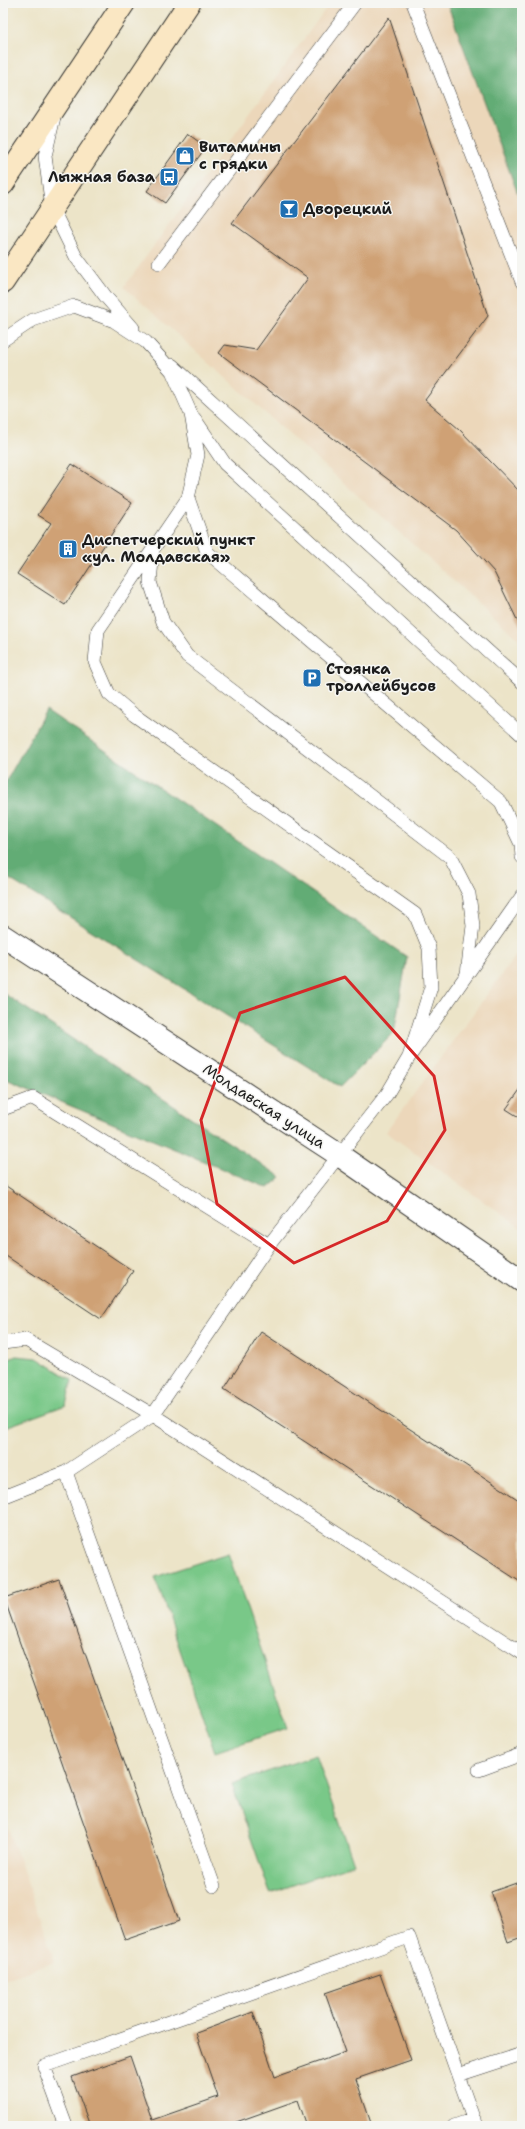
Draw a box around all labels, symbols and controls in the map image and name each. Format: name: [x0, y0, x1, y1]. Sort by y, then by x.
place label: Витамины с грядки: [199, 137, 281, 174]
shop icon: Витамины с грядки: [174, 145, 196, 167]
bus stop icon: Лыжная база: [158, 166, 180, 188]
place label: Лыжная база: [48, 167, 156, 187]
bar icon: Дворецкий: [278, 198, 300, 220]
place label: Дворецкий: [303, 199, 392, 219]
place label: Диспетчерский пункт «ул. Молдавская»: [82, 530, 255, 567]
building icon: Диспетчерский пункт «ул. Молдавская»: [57, 538, 79, 560]
place label: Стоянка троллейбусов: [326, 659, 436, 696]
parking icon: Стоянка троллейбусов: [301, 667, 323, 689]
street label: Молдавская улица: [199, 1059, 329, 1153]

